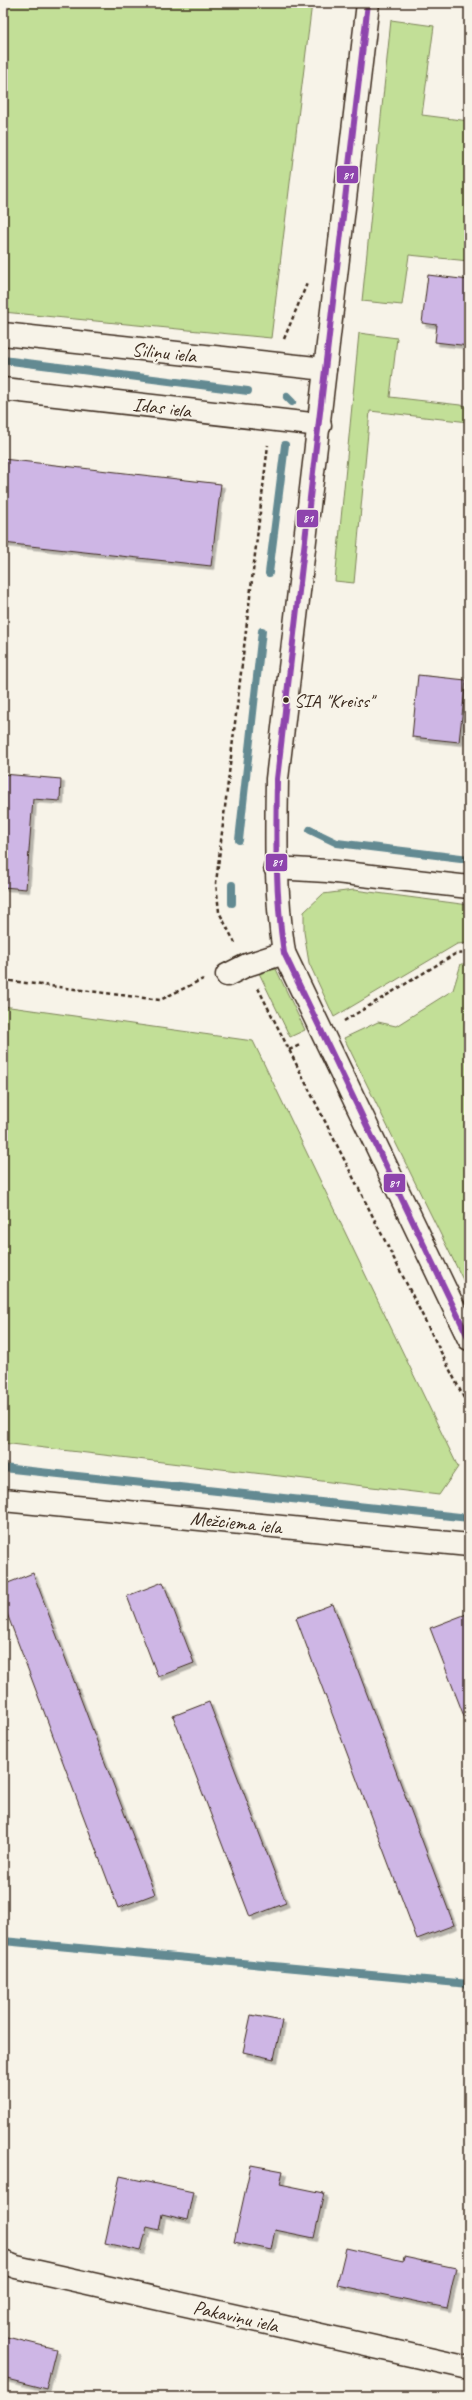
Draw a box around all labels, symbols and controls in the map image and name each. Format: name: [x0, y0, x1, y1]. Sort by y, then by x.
line badge: 81: [336, 165, 359, 184]
text: 81: [343, 168, 354, 182]
street label: Siliņu iela: [131, 337, 199, 368]
street label: Idas iela: [131, 392, 194, 424]
line badge: 81: [296, 509, 319, 528]
text: 81: [303, 511, 314, 525]
place label: SIA "Kreiss": [294, 689, 377, 713]
marker: SIA "Kreiss": [281, 695, 291, 705]
line badge: 81: [265, 853, 288, 872]
text: 81: [272, 855, 283, 869]
line badge: 81: [383, 1173, 406, 1193]
text: 81: [389, 1176, 400, 1190]
street label: Mežciema iela: [189, 1505, 285, 1540]
street label: Pakaviņu iela: [191, 2295, 282, 2339]

